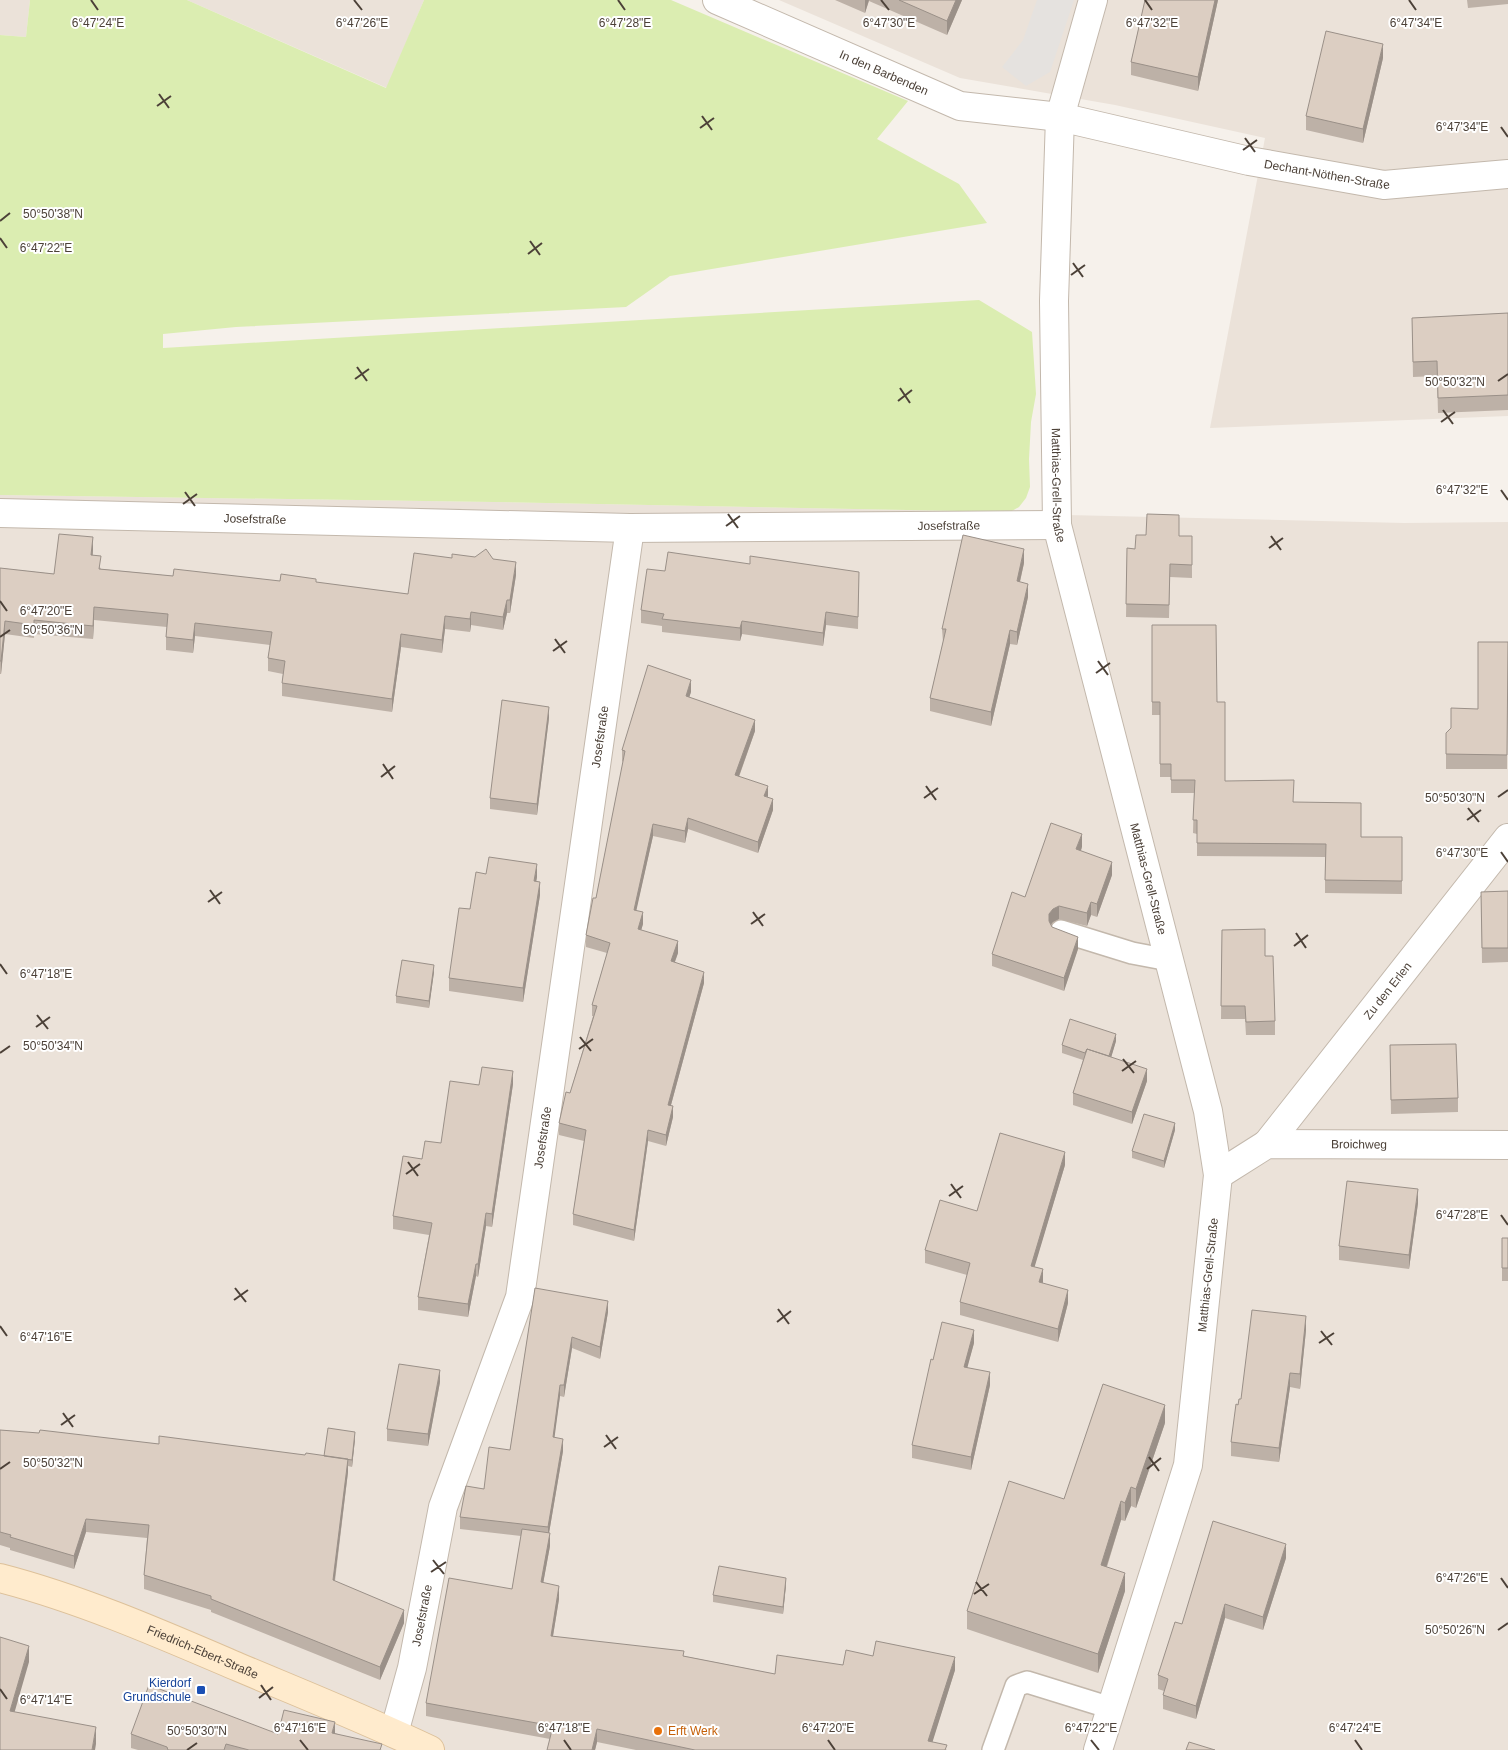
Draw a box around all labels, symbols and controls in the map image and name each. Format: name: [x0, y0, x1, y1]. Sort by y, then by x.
text: 6°47'24"E: [72, 16, 124, 30]
text: 6°47'26"E: [336, 16, 388, 30]
text: 6°47'28"E: [599, 16, 651, 30]
text: 6°47'30"E: [863, 16, 915, 30]
text: 6°47'32"E: [1126, 16, 1178, 30]
text: 6°47'34"E: [1390, 16, 1442, 30]
street label: In den Barbenden: [837, 47, 930, 98]
text: 6°47'34"E: [1436, 120, 1488, 134]
street label: Dechant-Nöthen-Straße: [1263, 157, 1391, 192]
text: 50°50'38"N: [23, 207, 83, 221]
text: 6°47'22"E: [20, 241, 72, 255]
text: 50°50'32"N: [1425, 375, 1485, 389]
street label: Matthias-Grell-Straße: [1049, 428, 1068, 544]
text: 6°47'32"E: [1436, 483, 1488, 497]
street label: Josefstraße: [223, 511, 287, 527]
street label: Josefstraße: [917, 519, 981, 533]
text: 6°47'20"E: [20, 604, 72, 618]
text: 50°50'36"N: [23, 623, 83, 637]
street label: Josefstraße: [589, 704, 612, 769]
text: 50°50'30"N: [1425, 791, 1485, 805]
street label: Matthias-Grell-Straße: [1127, 821, 1169, 936]
text: 6°47'30"E: [1436, 846, 1488, 860]
street label: Zu den Erlen: [1361, 959, 1414, 1022]
text: 6°47'18"E: [20, 967, 72, 981]
text: 50°50'34"N: [23, 1039, 83, 1053]
street label: Josefstraße: [531, 1105, 554, 1170]
street label: Broichweg: [1331, 1137, 1387, 1151]
text: 6°47'28"E: [1436, 1208, 1488, 1222]
street label: Matthias-Grell-Straße: [1195, 1217, 1221, 1333]
text: 6°47'16"E: [20, 1330, 72, 1344]
text: 50°50'32"N: [23, 1456, 83, 1470]
text: 6°47'26"E: [1436, 1571, 1488, 1585]
street label: Josefstraße: [409, 1583, 435, 1648]
street label: Friedrich-Ebert-Straße: [145, 1622, 261, 1682]
text: 50°50'26"N: [1425, 1623, 1485, 1637]
place label: Kierdorf Grundschule: [123, 1676, 192, 1704]
marker: Kierdorf Grundschule: [195, 1684, 207, 1696]
text: 6°47'14"E: [20, 1693, 72, 1707]
text: 6°47'16"E: [274, 1721, 326, 1735]
text: 6°47'18"E: [538, 1721, 590, 1735]
text: 6°47'20"E: [802, 1721, 854, 1735]
text: 6°47'22"E: [1065, 1721, 1117, 1735]
text: 6°47'24"E: [1329, 1721, 1381, 1735]
text: 50°50'30"N: [167, 1724, 227, 1738]
place label: Erft Werk: [668, 1724, 719, 1738]
marker: Erft Werk: [652, 1725, 664, 1737]

